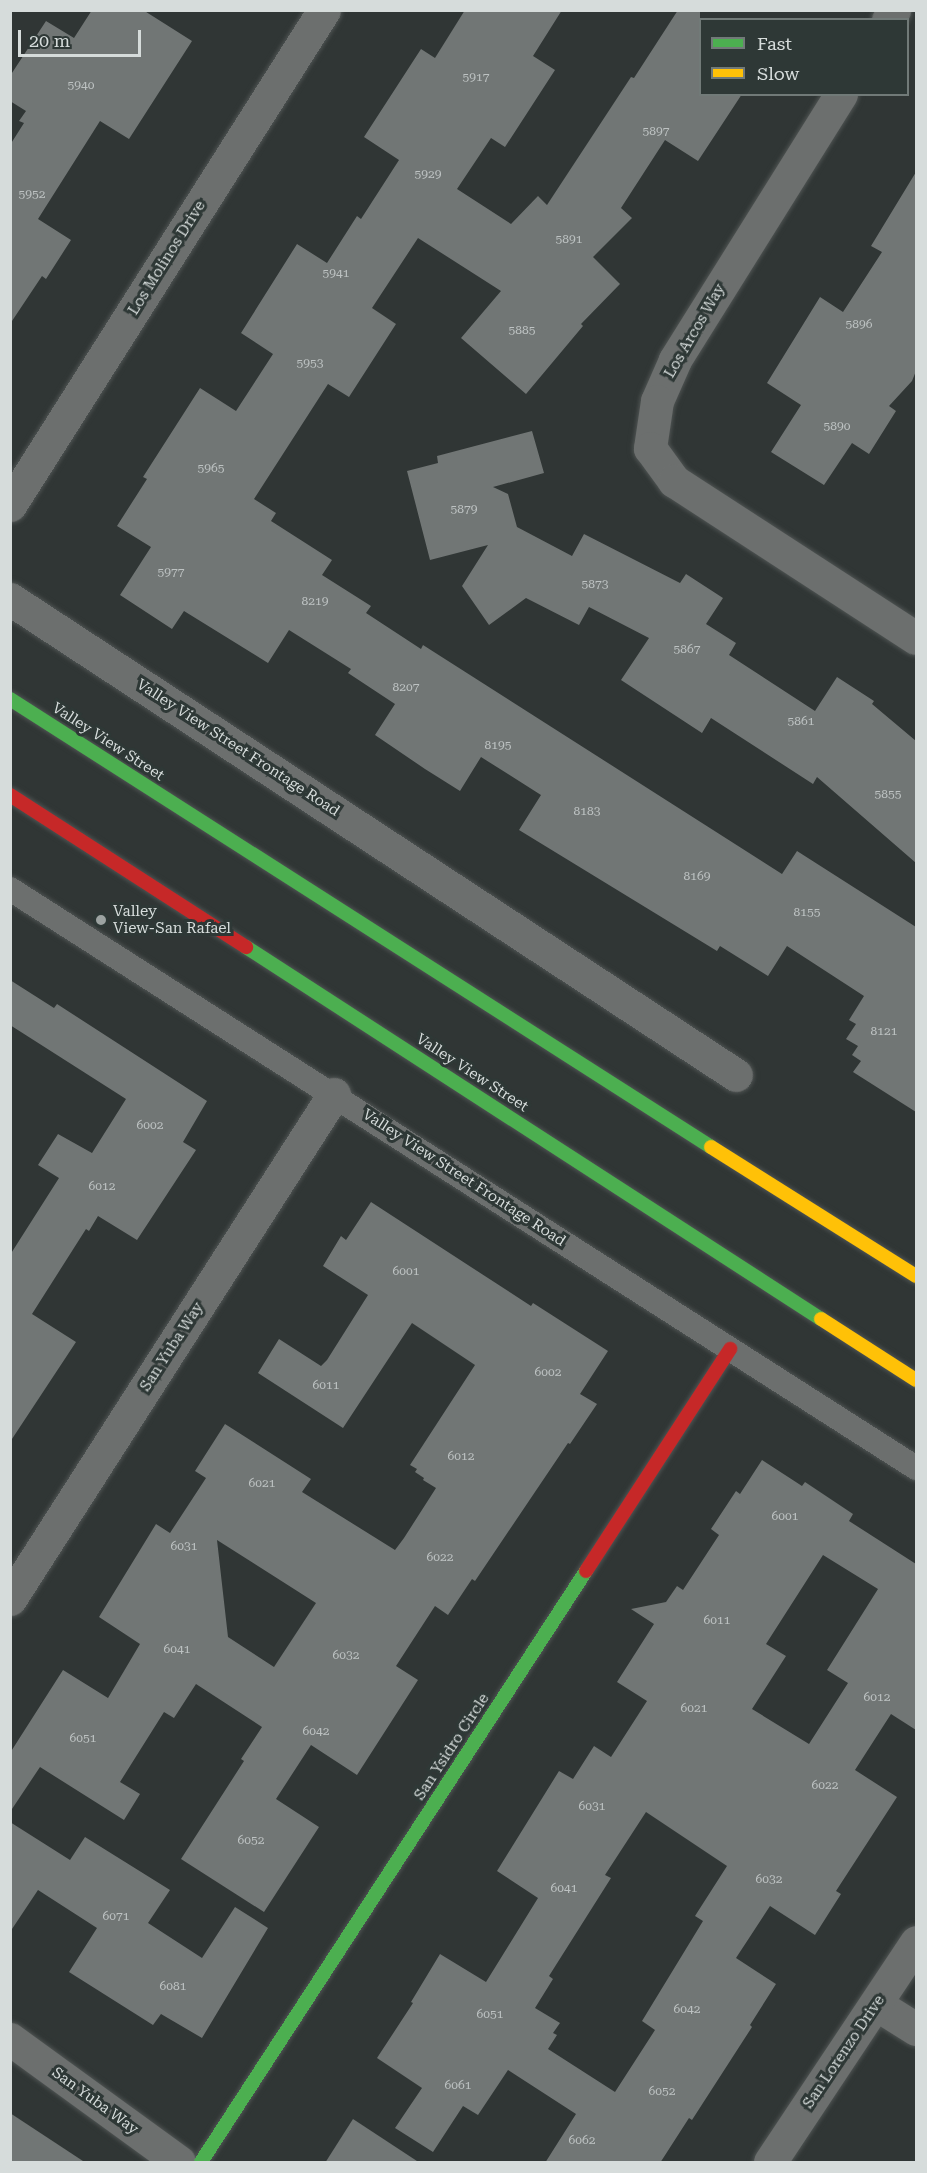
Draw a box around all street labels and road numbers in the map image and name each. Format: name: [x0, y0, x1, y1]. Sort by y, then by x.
street label: Los Molinos Drive: [125, 198, 209, 318]
street label: Los Arcos Way: [661, 281, 729, 381]
street label: Valley View Street Frontage Road: [133, 676, 343, 820]
street label: Valley View Street: [48, 699, 168, 785]
street label: Valley View Street: [412, 1030, 532, 1116]
street label: Valley View Street Frontage Road: [359, 1106, 569, 1250]
street label: San Yuba Way: [137, 1299, 207, 1395]
street label: San Ysidro Circle: [411, 1690, 493, 1804]
street label: San Lorenzo Drive: [799, 1992, 889, 2112]
street label: San Yuba Way: [48, 2064, 142, 2138]

